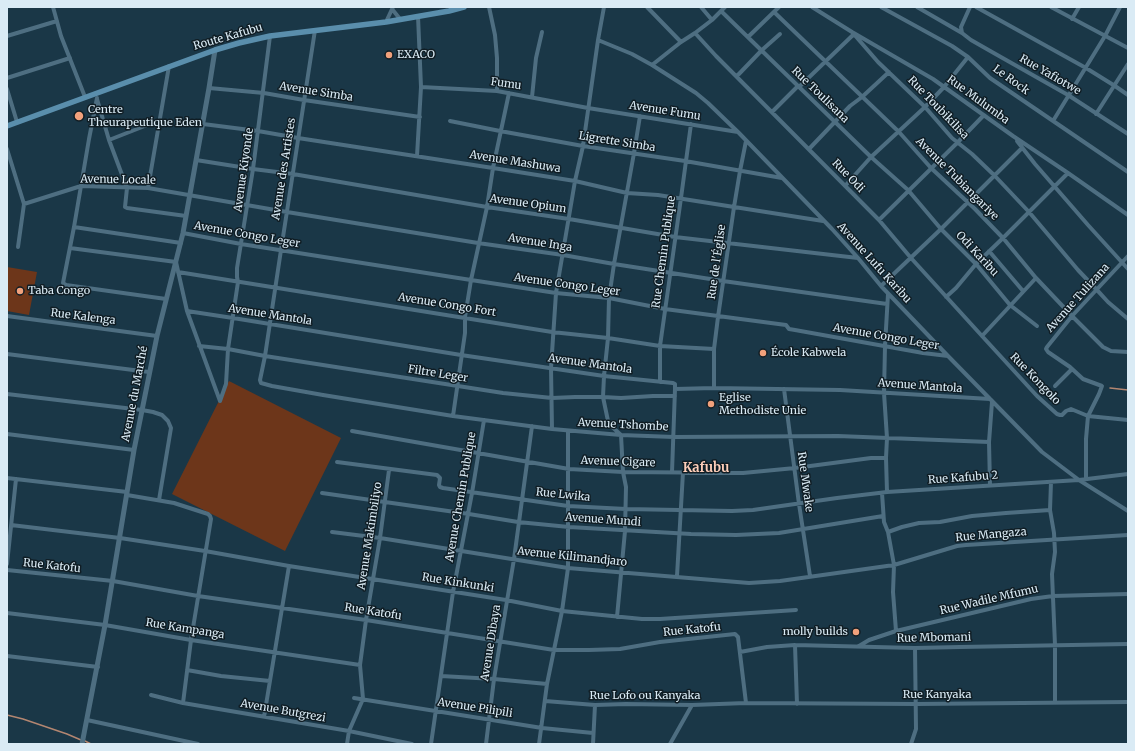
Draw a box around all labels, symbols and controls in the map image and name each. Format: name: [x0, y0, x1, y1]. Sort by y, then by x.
street label: Route Kafubu: [192, 21, 264, 53]
place label: EXACO: [397, 48, 435, 62]
marker: EXACO: [384, 50, 394, 60]
street label: Rue Yafiotwe: [1017, 52, 1083, 98]
street label: Le Rock: [990, 62, 1032, 98]
street label: Rue Toulisana: [788, 64, 852, 126]
street label: Rue Mulumba: [944, 73, 1012, 127]
street label: Rue Toubikilisa: [905, 74, 971, 142]
street label: Fumu: [490, 75, 522, 93]
street label: Avenue Simba: [278, 80, 354, 104]
street label: Avenue Fumu: [628, 99, 702, 123]
place label: Centre Theurapeutique Eden: [88, 103, 202, 129]
marker: Centre Theurapeutique Eden: [73, 110, 85, 122]
street label: Avenue des Artistes: [269, 117, 299, 221]
street label: Avenue Kiyonde: [232, 127, 256, 213]
street label: Ligrette Simba: [578, 129, 656, 155]
street label: Avenue Tubiangariye: [913, 135, 1001, 223]
street label: Avenue Mashuwa: [468, 148, 562, 176]
street label: Rue Odi: [829, 157, 867, 195]
street label: Avenue Locale: [80, 173, 156, 187]
street label: Avenue Opium: [489, 192, 567, 216]
street label: Rue Chemin Publique: [650, 195, 678, 309]
street label: Avenue Congo Leger: [193, 219, 301, 251]
street label: Avenue Lufu Karibu: [834, 220, 914, 306]
street label: Rue de l'Église: [705, 224, 729, 300]
street label: Odi Karibu: [953, 229, 1001, 279]
street label: Avenue Inga: [507, 231, 573, 255]
street label: Avenue Tulizana: [1044, 261, 1112, 335]
street label: Avenue Congo Leger: [513, 271, 621, 299]
place label: Taba Congo: [28, 284, 90, 298]
marker: Taba Congo: [15, 286, 25, 296]
street label: Avenue Congo Fort: [397, 291, 497, 319]
street label: Avenue Mantola: [227, 302, 313, 328]
street label: Rue Kalenga: [50, 306, 116, 328]
street label: Avenue Congo Leger: [832, 321, 940, 353]
street label: Avenue du Marché: [119, 345, 151, 443]
place label: École Kabwela: [771, 346, 846, 360]
marker: École Kabwela: [758, 348, 768, 358]
street label: Rue Kongolo: [1007, 350, 1063, 408]
street label: Avenue Mantola: [547, 352, 633, 376]
street label: Filtre Leger: [407, 363, 469, 385]
street label: Avenue Mantola: [877, 376, 963, 396]
place label: Eglise Methodiste Unie: [719, 391, 806, 417]
marker: Eglise Methodiste Unie: [706, 399, 716, 409]
street label: Avenue Tshombe: [577, 416, 669, 434]
street label: Avenue Chemin Publique: [443, 431, 479, 563]
street label: Rue Mwake: [794, 451, 816, 513]
street label: Avenue Cigare: [580, 454, 656, 470]
district label: Kafubu: [683, 460, 729, 476]
street label: Rue Kafubu 2: [928, 469, 998, 487]
street label: Avenue Makimbiliyo: [355, 481, 385, 591]
street label: Rue Lwika: [535, 486, 591, 504]
street label: Avenue Mundi: [565, 511, 641, 529]
street label: Rue Mangaza: [955, 525, 1027, 545]
street label: Avenue Kilimandjaro: [516, 545, 628, 569]
street label: Rue Katofu: [23, 556, 81, 576]
street label: Rue Kinkunki: [421, 571, 495, 595]
street label: Rue Wadile Mfumu: [938, 582, 1040, 618]
street label: Rue Katofu: [343, 601, 403, 623]
street label: Avenue Dibaya: [478, 604, 504, 682]
street label: Rue Kampanga: [145, 616, 225, 642]
street label: Rue Katofu: [663, 620, 721, 640]
place label: molly builds: [783, 625, 848, 639]
marker: molly builds: [851, 627, 861, 637]
street label: Rue Mbomani: [897, 631, 971, 645]
street label: Rue Kanyaka: [903, 688, 971, 702]
street label: Rue Lofo ou Kanyaka: [590, 689, 700, 703]
street label: Avenue Pilipili: [437, 696, 513, 720]
street label: Avenue Butgrezi: [239, 697, 327, 725]

